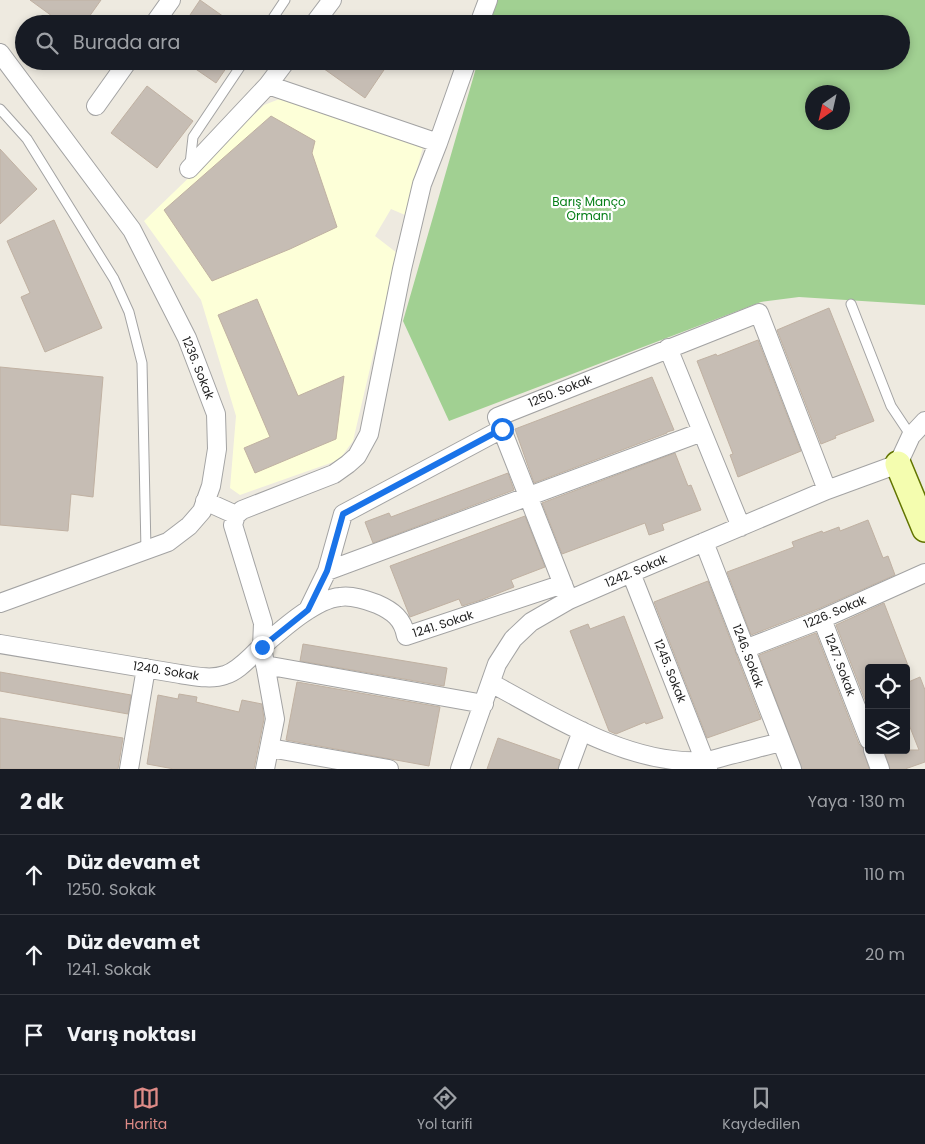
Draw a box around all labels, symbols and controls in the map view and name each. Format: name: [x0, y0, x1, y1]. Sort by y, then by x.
search box: [15, 15, 910, 70]
icon: search: [33, 29, 61, 57]
text: Burada ara: [73, 29, 180, 56]
north arrow: [805, 85, 850, 130]
park label: Barış Manço Ormanı: [552, 193, 626, 224]
street label: 1236. Sokak: [178, 334, 219, 403]
street label: 1250. Sokak: [526, 370, 595, 411]
route start: [491, 418, 514, 441]
street label: 1242. Sokak: [602, 549, 670, 591]
street label: 1226. Sokak: [801, 590, 869, 632]
street label: 1241. Sokak: [410, 605, 476, 641]
street label: 1246. Sokak: [729, 622, 769, 691]
street label: 1247. Sokak: [821, 631, 860, 699]
route end: [251, 636, 274, 659]
street label: 1245. Sokak: [650, 637, 691, 706]
street label: 1240. Sokak: [132, 657, 201, 684]
map controls: [865, 664, 910, 754]
button: locate: [865, 664, 910, 709]
button: layers: [865, 709, 910, 754]
text: 2 dk: [20, 787, 64, 816]
text: Yaya · 130 m: [808, 790, 905, 813]
text: Düz devam et: [67, 849, 200, 876]
icon: ahead: [20, 861, 48, 889]
text: 110 m: [864, 863, 905, 886]
text: 1250. Sokak: [67, 878, 156, 901]
text: Düz devam et: [67, 929, 200, 956]
icon: ahead: [20, 941, 48, 969]
text: 20 m: [865, 943, 905, 966]
text: 1241. Sokak: [67, 958, 151, 981]
icon: arrive: [20, 1021, 48, 1049]
text: Varış noktası: [67, 1021, 197, 1048]
tab: Harita: [125, 1084, 167, 1135]
tab: Yol tarifi: [417, 1084, 473, 1135]
tab: Kaydedilen: [722, 1084, 800, 1135]

